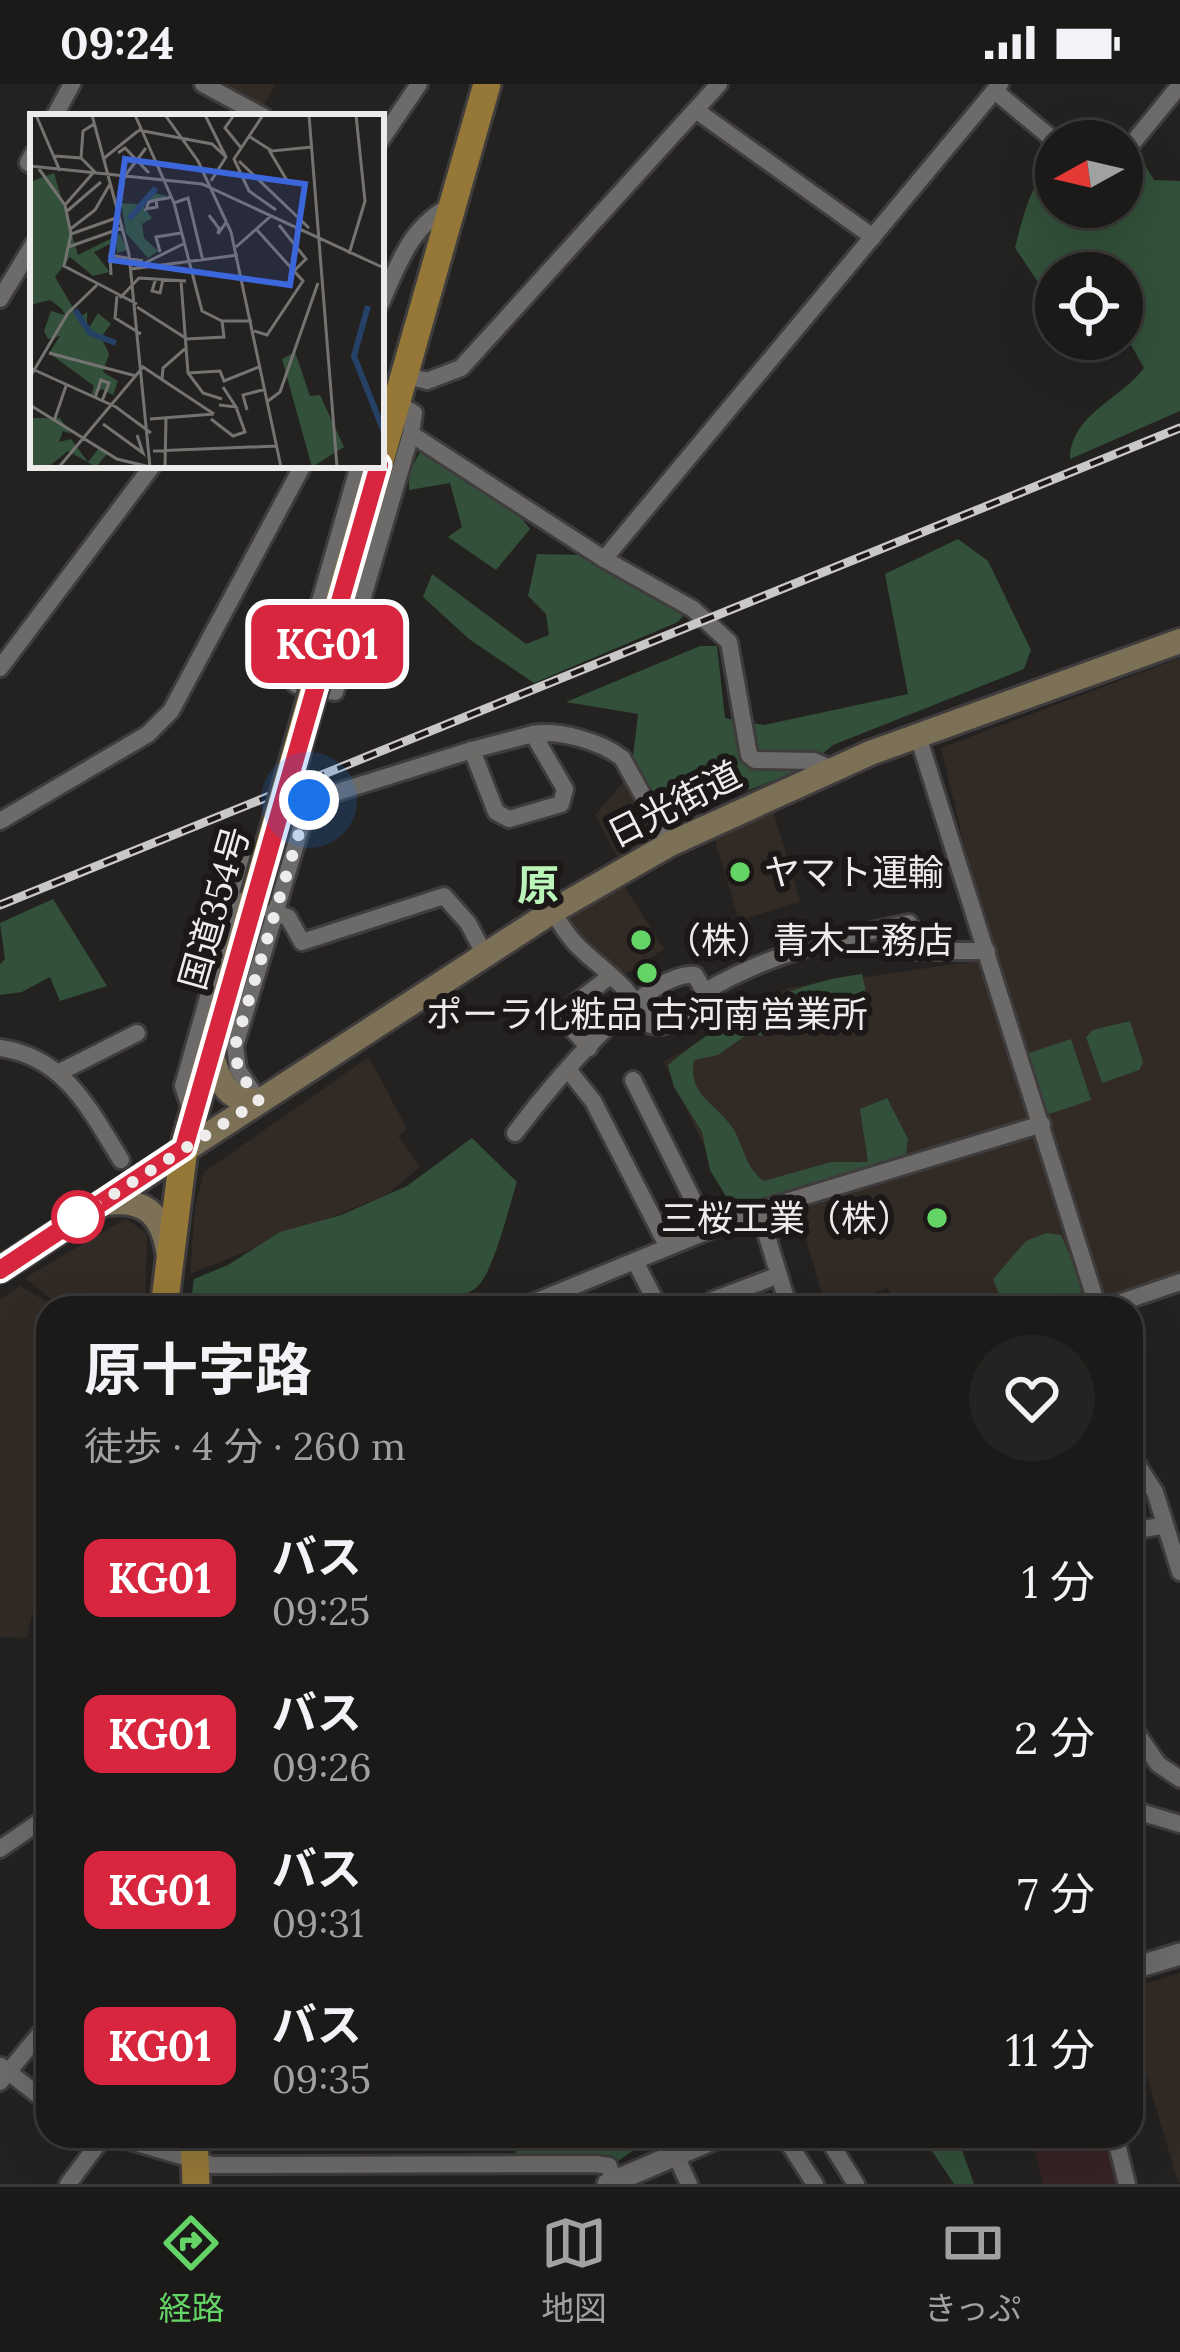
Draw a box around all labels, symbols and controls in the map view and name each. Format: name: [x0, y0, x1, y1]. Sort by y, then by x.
text: 09:24: [60, 14, 174, 71]
inset map: [30, 114, 384, 468]
north arrow: [1035, 120, 1143, 228]
map controls: [1035, 120, 1143, 360]
button: locate: [1035, 252, 1143, 360]
line badge: KG01: [243, 605, 411, 683]
text: KG01: [275, 617, 379, 671]
street label: 日光街道: [599, 751, 749, 857]
your location: [279, 770, 339, 830]
street label: 国道354号: [169, 821, 259, 995]
place label: ヤマト運輸: [764, 849, 944, 895]
district label: 原: [517, 858, 559, 912]
marker: ヤマト運輸: [727, 859, 753, 885]
place label: （株）青木工務店: [665, 917, 953, 963]
marker: （株）青木工務店: [628, 927, 654, 953]
marker: ポーラ化粧品 古河南営業所: [634, 960, 660, 986]
place label: ポーラ化粧品 古河南営業所: [426, 991, 868, 1037]
unlabelled marker: [53, 1192, 103, 1242]
place label: 三桜工業（株）: [661, 1195, 913, 1241]
marker: 三桜工業（株）: [924, 1205, 950, 1231]
text: 原十字路: [84, 1333, 312, 1406]
button: heart: [969, 1335, 1095, 1461]
text: 徒歩 · 4 分 · 260 m: [84, 1421, 406, 1471]
text: バス: [272, 1528, 362, 1585]
text: KG01: [108, 1551, 212, 1605]
text: 1 分: [1022, 1553, 1095, 1610]
text: 09:25: [272, 1586, 370, 1636]
text: バス: [272, 1684, 362, 1741]
text: KG01: [108, 1707, 212, 1761]
text: 2 分: [1014, 1709, 1095, 1766]
text: 09:26: [272, 1742, 372, 1792]
text: バス: [272, 1840, 362, 1897]
text: KG01: [108, 1863, 212, 1917]
text: 7 分: [1017, 1865, 1095, 1922]
text: 09:31: [272, 1898, 364, 1948]
text: バス: [272, 1996, 362, 2053]
text: KG01: [108, 2019, 212, 2073]
text: 11 分: [1005, 2021, 1095, 2078]
text: 09:35: [272, 2054, 371, 2104]
tab: 経路: [158, 2210, 224, 2330]
tab: 地図: [541, 2210, 607, 2330]
tab: きっぷ: [924, 2210, 1022, 2330]

